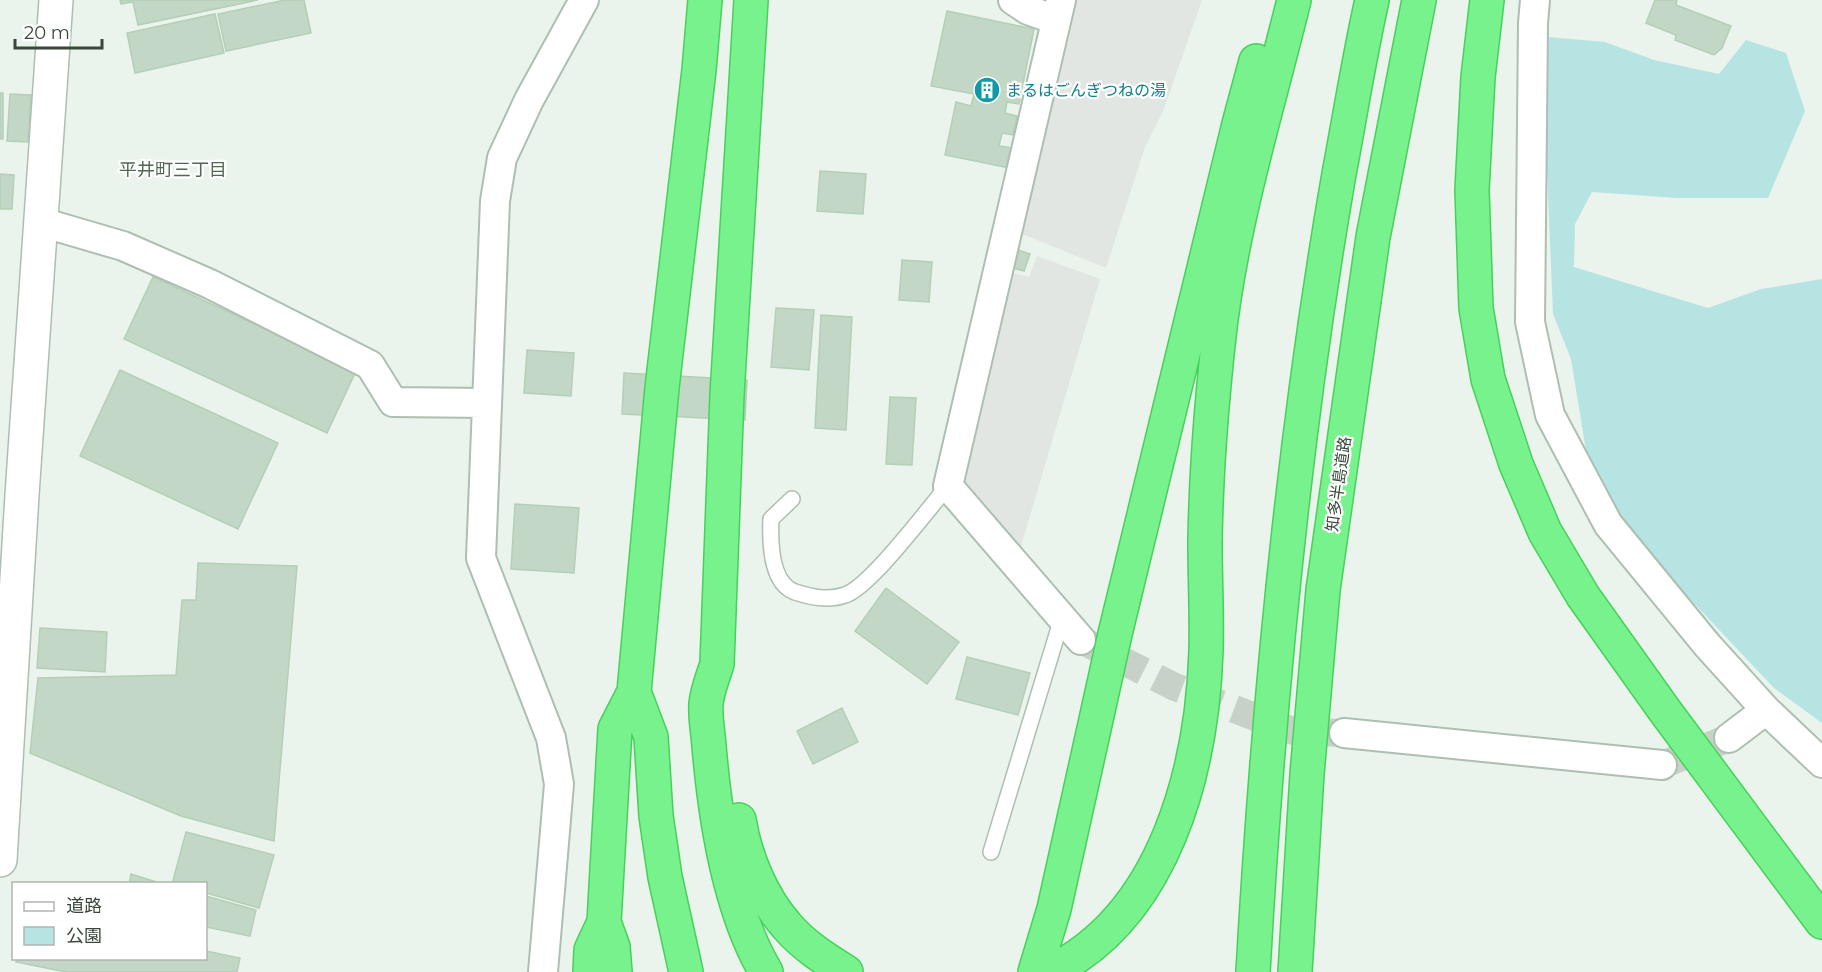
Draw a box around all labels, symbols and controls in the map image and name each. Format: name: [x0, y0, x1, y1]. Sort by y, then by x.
scale bar: [15, 12, 102, 50]
text: 20 m: [24, 22, 70, 44]
building icon: まるはごんぎつねの湯: [972, 75, 1002, 105]
place label: まるはごんぎつねの湯: [1006, 81, 1166, 100]
district label: 平井町三丁目: [119, 159, 227, 181]
street label: 知多半島道路: [1322, 435, 1355, 533]
legend: [12, 882, 207, 960]
text: 道路: [66, 895, 102, 917]
text: 公園: [66, 925, 102, 947]

